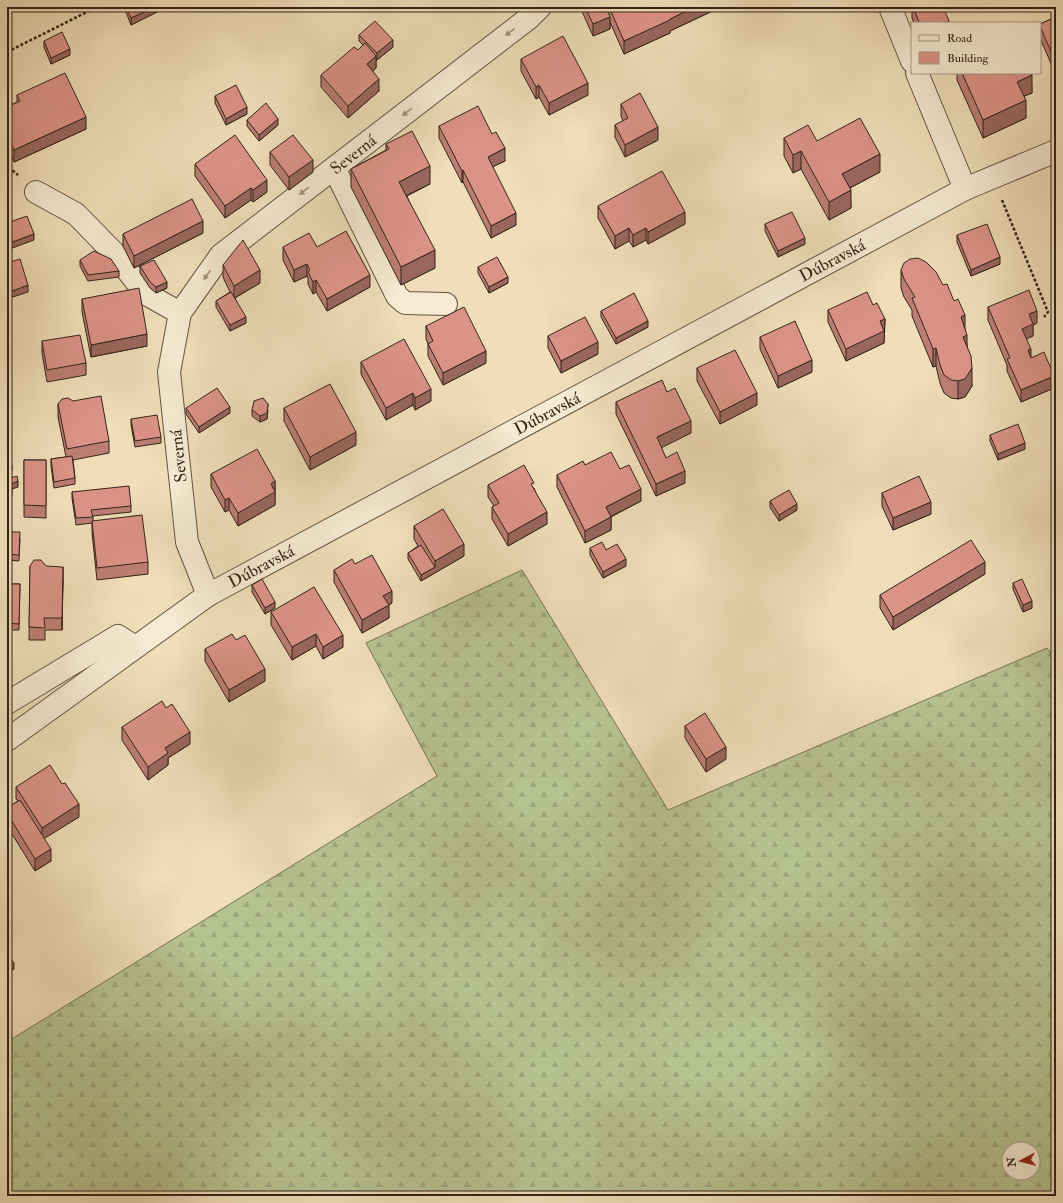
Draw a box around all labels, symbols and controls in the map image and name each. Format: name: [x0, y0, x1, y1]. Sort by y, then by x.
legend: [911, 22, 1041, 74]
one-way arrow: [505, 28, 516, 37]
text: Road: [947, 31, 972, 46]
text: Building: [947, 51, 990, 66]
one-way arrow: [402, 107, 413, 116]
street label: Severná: [326, 129, 381, 179]
one-way arrow: [299, 187, 310, 195]
street label: Dúbravská: [795, 234, 870, 287]
one-way arrow: [202, 270, 211, 281]
street label: Dúbravská: [510, 387, 585, 440]
street label: Severná: [165, 428, 192, 483]
street label: Dúbravská: [224, 540, 299, 593]
north arrow: [1001, 1141, 1041, 1181]
text: N: [1004, 1155, 1019, 1169]

